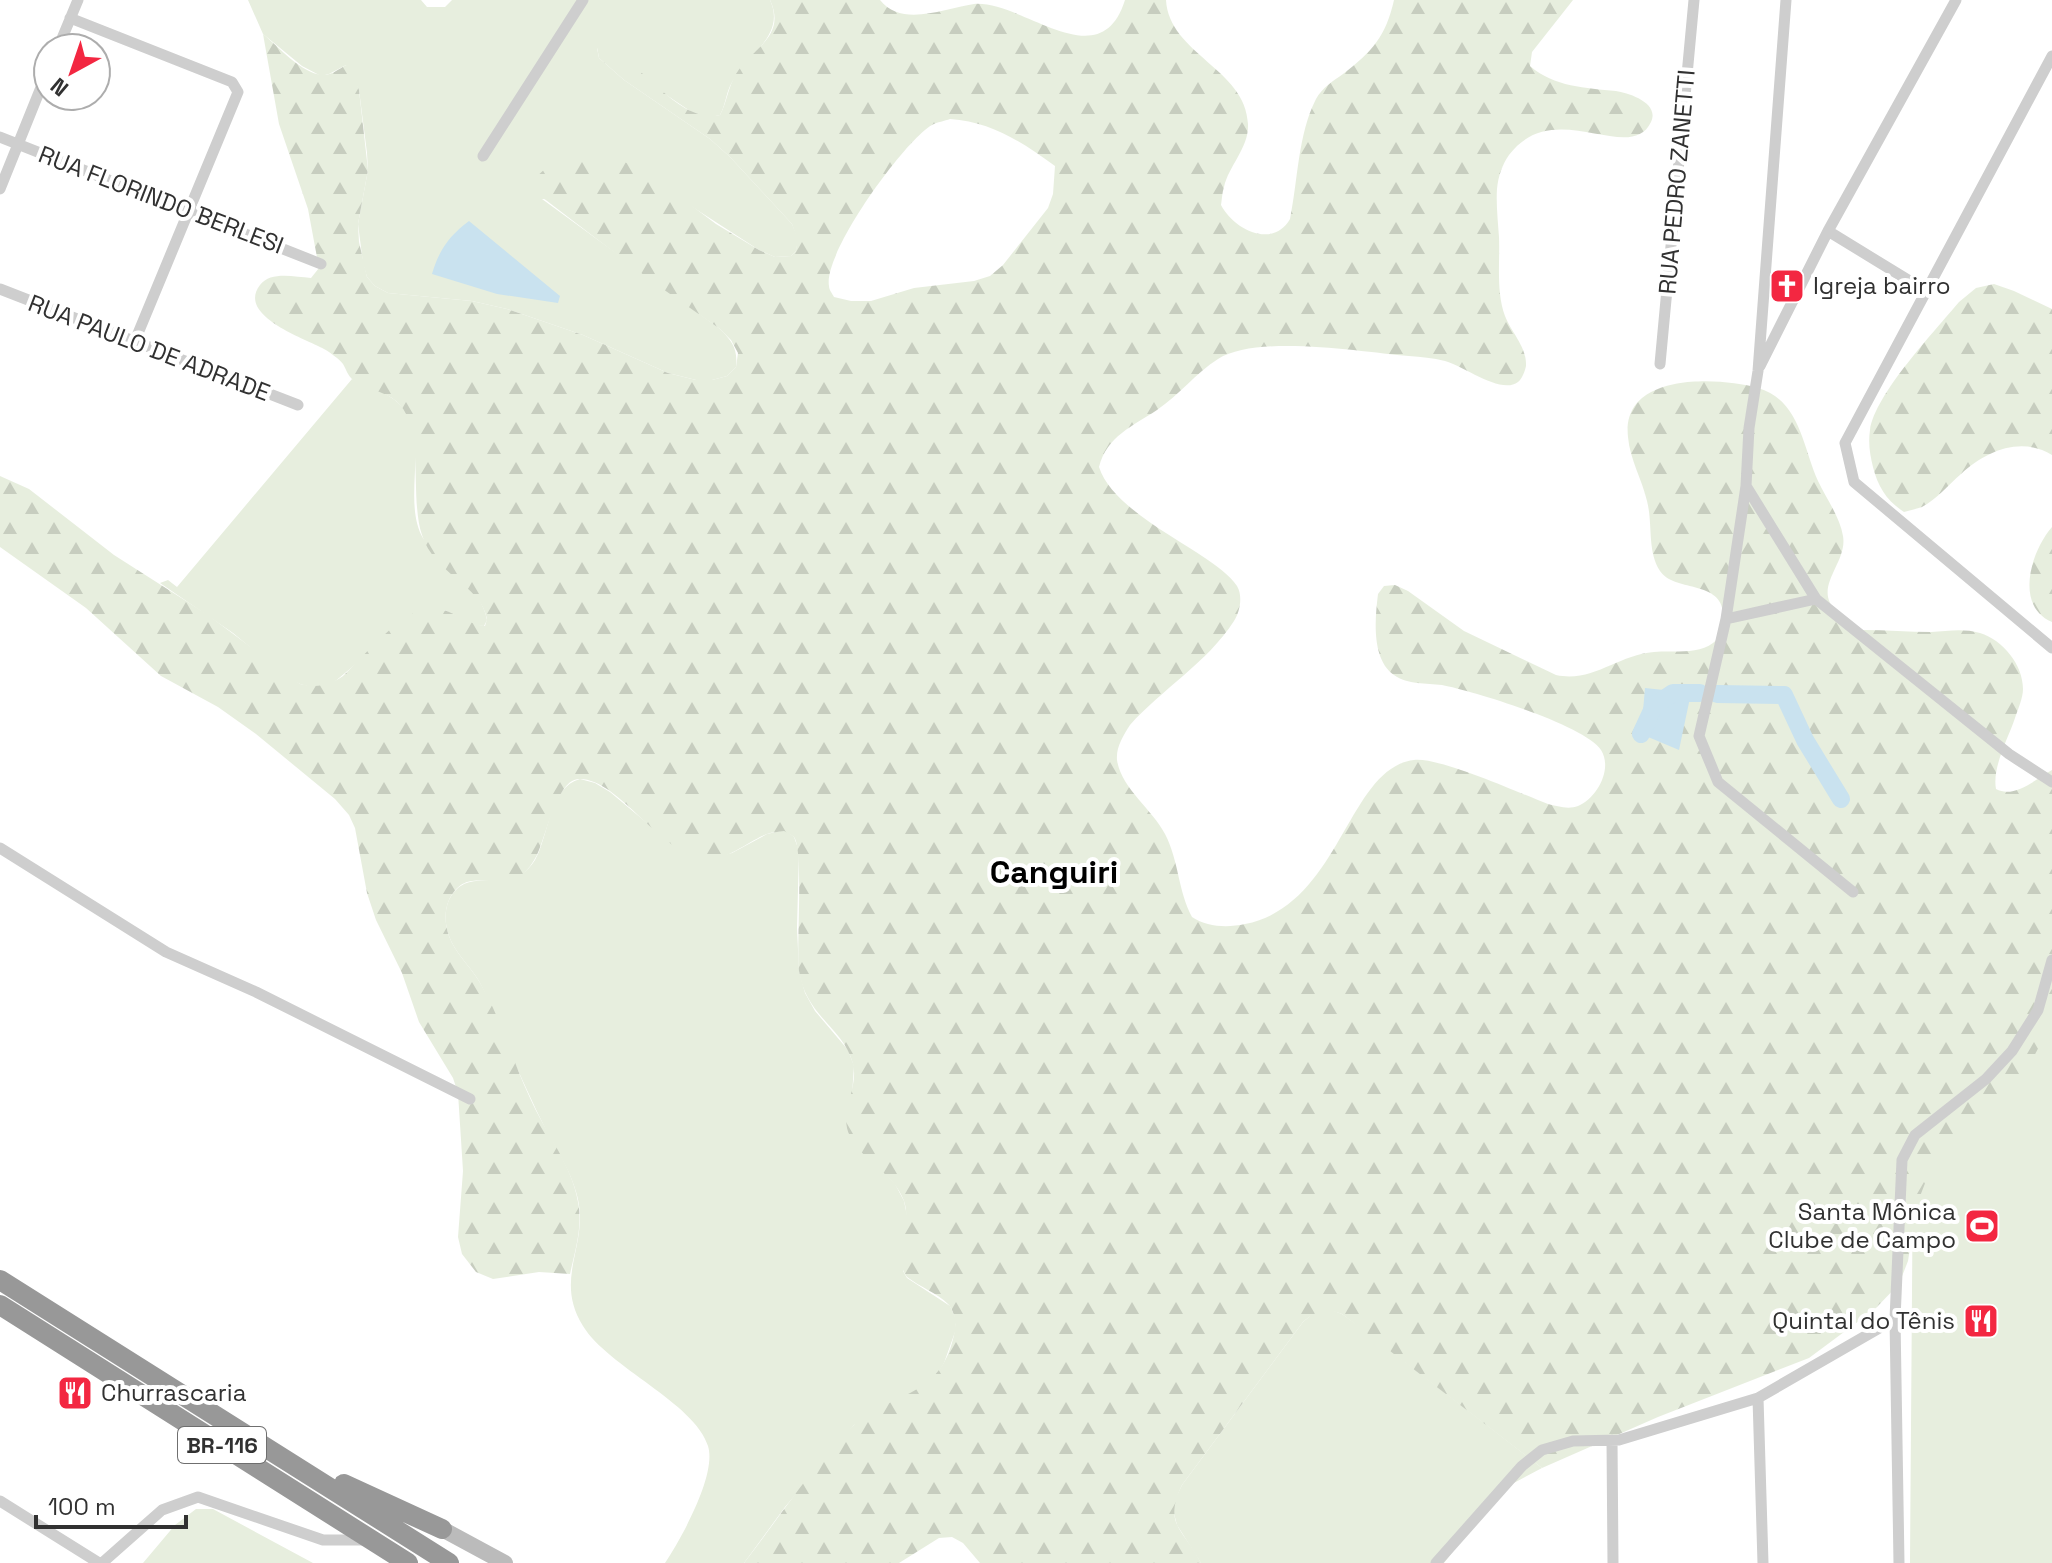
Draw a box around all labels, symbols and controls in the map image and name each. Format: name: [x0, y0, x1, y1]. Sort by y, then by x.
north arrow: [32, 32, 112, 112]
street label: RUA PEDRO ZANETTI: [1651, 68, 1702, 296]
text: N: [44, 72, 74, 103]
street label: RUA FLORINDO BERLESI: [34, 138, 288, 261]
church icon: Igreja bairro: [1768, 267, 1806, 305]
place label: Igreja bairro: [1813, 270, 1951, 301]
street label: RUA PAULO DE ADRADE: [24, 287, 274, 408]
district label: Canguiri: [990, 852, 1118, 892]
place label: Santa Mônica Clube de Campo: [1768, 1196, 1956, 1255]
sports icon: Santa Mônica Clube de Campo: [1963, 1207, 2001, 1245]
restaurant icon: Quintal do Tênis: [1962, 1302, 2000, 1340]
place label: Quintal do Tênis: [1772, 1305, 1955, 1336]
restaurant icon: Churrascaria: [56, 1374, 94, 1412]
place label: Churrascaria: [101, 1377, 247, 1408]
road number: BR-116: [178, 1427, 266, 1463]
scale bar: [36, 1479, 186, 1529]
text: 100 m: [48, 1491, 116, 1522]

